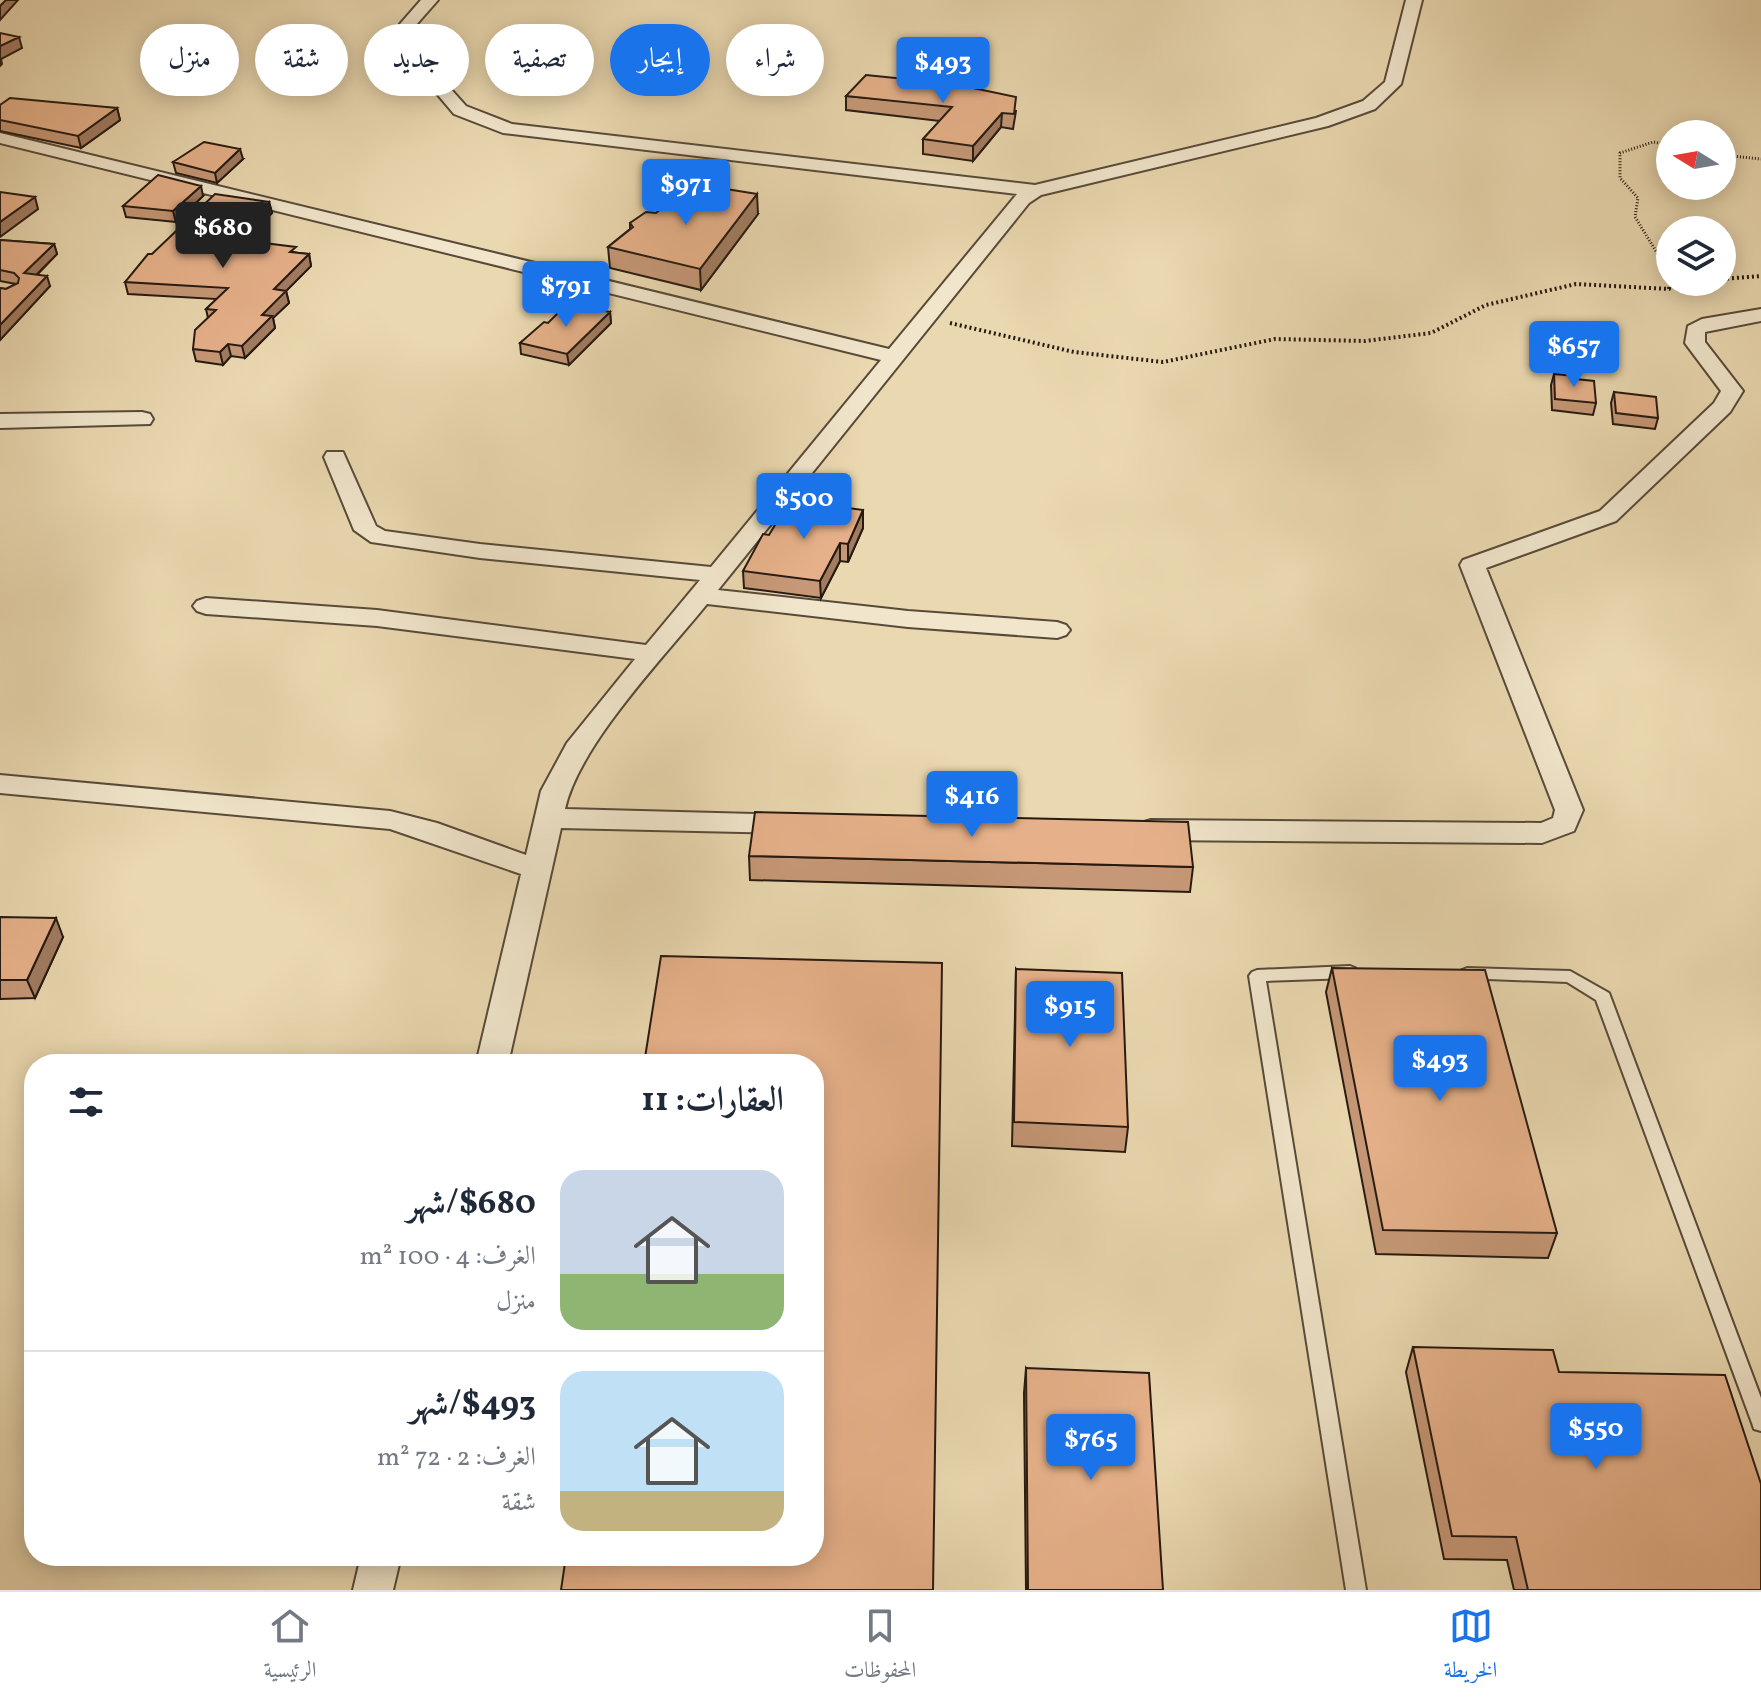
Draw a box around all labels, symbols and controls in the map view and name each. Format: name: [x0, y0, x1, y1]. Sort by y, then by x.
chip: منزل: [140, 24, 239, 96]
chip: شقة: [255, 24, 348, 96]
chip: جديد: [364, 24, 469, 96]
chip: تصفية: [485, 24, 594, 96]
chip: إيجار: [610, 24, 710, 96]
chip: شراء: [726, 24, 824, 96]
pin: $493: [896, 37, 990, 105]
text: $493: [915, 45, 971, 81]
north arrow: [1656, 120, 1736, 200]
map controls: [1656, 120, 1736, 296]
pin: $971: [639, 159, 733, 227]
text: $971: [660, 167, 712, 203]
pin: $680: [176, 202, 270, 270]
text: $680: [194, 210, 252, 246]
button: layers: [1656, 216, 1736, 296]
pin: $791: [519, 261, 613, 329]
text: $791: [540, 269, 592, 305]
pin: $657: [1527, 321, 1621, 389]
text: $657: [1547, 329, 1601, 365]
pin: $500: [757, 473, 851, 541]
text: $500: [774, 481, 834, 517]
pin: $416: [925, 771, 1019, 839]
text: $416: [945, 779, 1000, 815]
pin: $915: [1023, 981, 1117, 1049]
text: $915: [1044, 989, 1096, 1025]
pin: $493: [1393, 1035, 1487, 1103]
text: $493: [1412, 1043, 1468, 1079]
text: العقارات: 11: [641, 1078, 784, 1125]
icon: filters: [64, 1080, 108, 1124]
text: $680/شهر: [407, 1181, 536, 1228]
icon: home: [624, 1202, 720, 1298]
text: الغرف: 4 · 100 m²: [360, 1239, 536, 1275]
text: منزل: [496, 1284, 536, 1320]
text: $493/شهر: [409, 1382, 536, 1429]
icon: home: [624, 1403, 720, 1499]
pin: $550: [1549, 1403, 1643, 1471]
text: $550: [1568, 1411, 1624, 1447]
pin: $765: [1044, 1414, 1138, 1482]
text: $765: [1064, 1422, 1118, 1458]
text: الغرف: 2 · 72 m²: [377, 1440, 536, 1476]
text: شقة: [502, 1485, 536, 1521]
tab: الرئيسية: [264, 1604, 317, 1691]
tab: المحفوظات: [844, 1604, 916, 1691]
tab: الخريطة: [1444, 1604, 1497, 1691]

